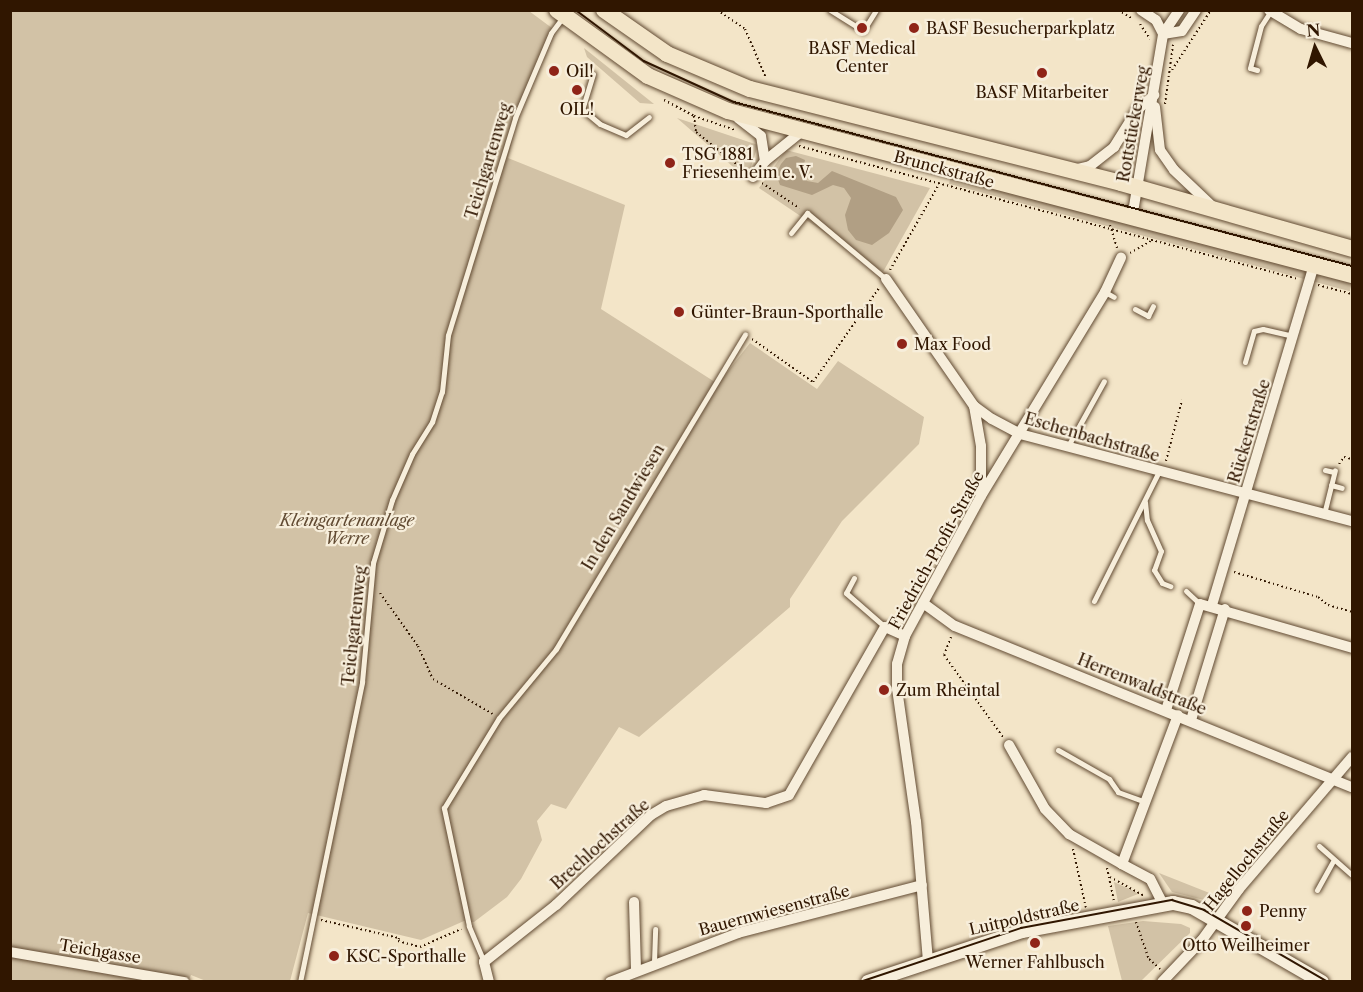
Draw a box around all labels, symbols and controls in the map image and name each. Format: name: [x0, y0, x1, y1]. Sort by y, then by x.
place label: BASF Besucherparkplatz: [926, 18, 1115, 38]
north arrow: [1285, 18, 1345, 78]
marker: BASF Medical Center: [853, 19, 871, 37]
text: N: [1306, 20, 1321, 41]
marker: BASF Besucherparkplatz: [907, 21, 921, 35]
place label: BASF Medical Center: [808, 38, 916, 76]
place label: Oil!: [566, 61, 594, 81]
marker: Oil!: [547, 64, 561, 78]
street label: Rottstückerweg: [1113, 64, 1153, 184]
marker: BASF Mitarbeiter: [1035, 66, 1049, 80]
place label: BASF Mitarbeiter: [975, 82, 1109, 102]
marker: OIL!: [570, 83, 584, 97]
place label: OIL!: [560, 99, 594, 119]
street label: Teichgartenweg: [461, 100, 515, 222]
place label: TSG 1881 Friesenheim e. V.: [682, 144, 814, 182]
street label: Brunckstraße: [892, 146, 996, 192]
marker: TSG 1881 Friesenheim e. V.: [663, 156, 677, 170]
place label: Günter-Braun-Sporthalle: [691, 302, 883, 322]
marker: Günter-Braun-Sporthalle: [672, 305, 686, 319]
place label: Max Food: [914, 334, 991, 354]
marker: Max Food: [895, 337, 909, 351]
street label: Rückertstraße: [1224, 377, 1274, 485]
street label: Eschenbachstraße: [1022, 409, 1162, 465]
street label: In den Sandwiesen: [578, 440, 668, 574]
street label: Friedrich-Profit-Straße: [884, 467, 988, 633]
park label: Kleingartenanlage Werre: [280, 510, 414, 548]
street label: Teichgartenweg: [338, 565, 370, 687]
street label: Herrenwaldstraße: [1075, 649, 1209, 719]
place label: Zum Rheintal: [896, 680, 1000, 700]
marker: Zum Rheintal: [877, 683, 891, 697]
street label: Brechlochstraße: [547, 795, 653, 893]
street label: Hagellochstraße: [1199, 805, 1293, 915]
street label: Bauernwiesenstraße: [696, 881, 852, 939]
street label: Luitpoldstraße: [967, 895, 1081, 939]
place label: Penny: [1259, 901, 1307, 921]
marker: Penny: [1240, 904, 1254, 918]
marker: Otto Weilheimer: [1239, 919, 1253, 933]
street label: Teichgasse: [58, 935, 142, 967]
place label: Otto Weilheimer: [1182, 935, 1310, 955]
marker: Werner Fahlbusch: [1028, 936, 1042, 950]
place label: KSC-Sporthalle: [346, 946, 466, 966]
marker: KSC-Sporthalle: [327, 949, 341, 963]
place label: Werner Fahlbusch: [965, 952, 1105, 972]

